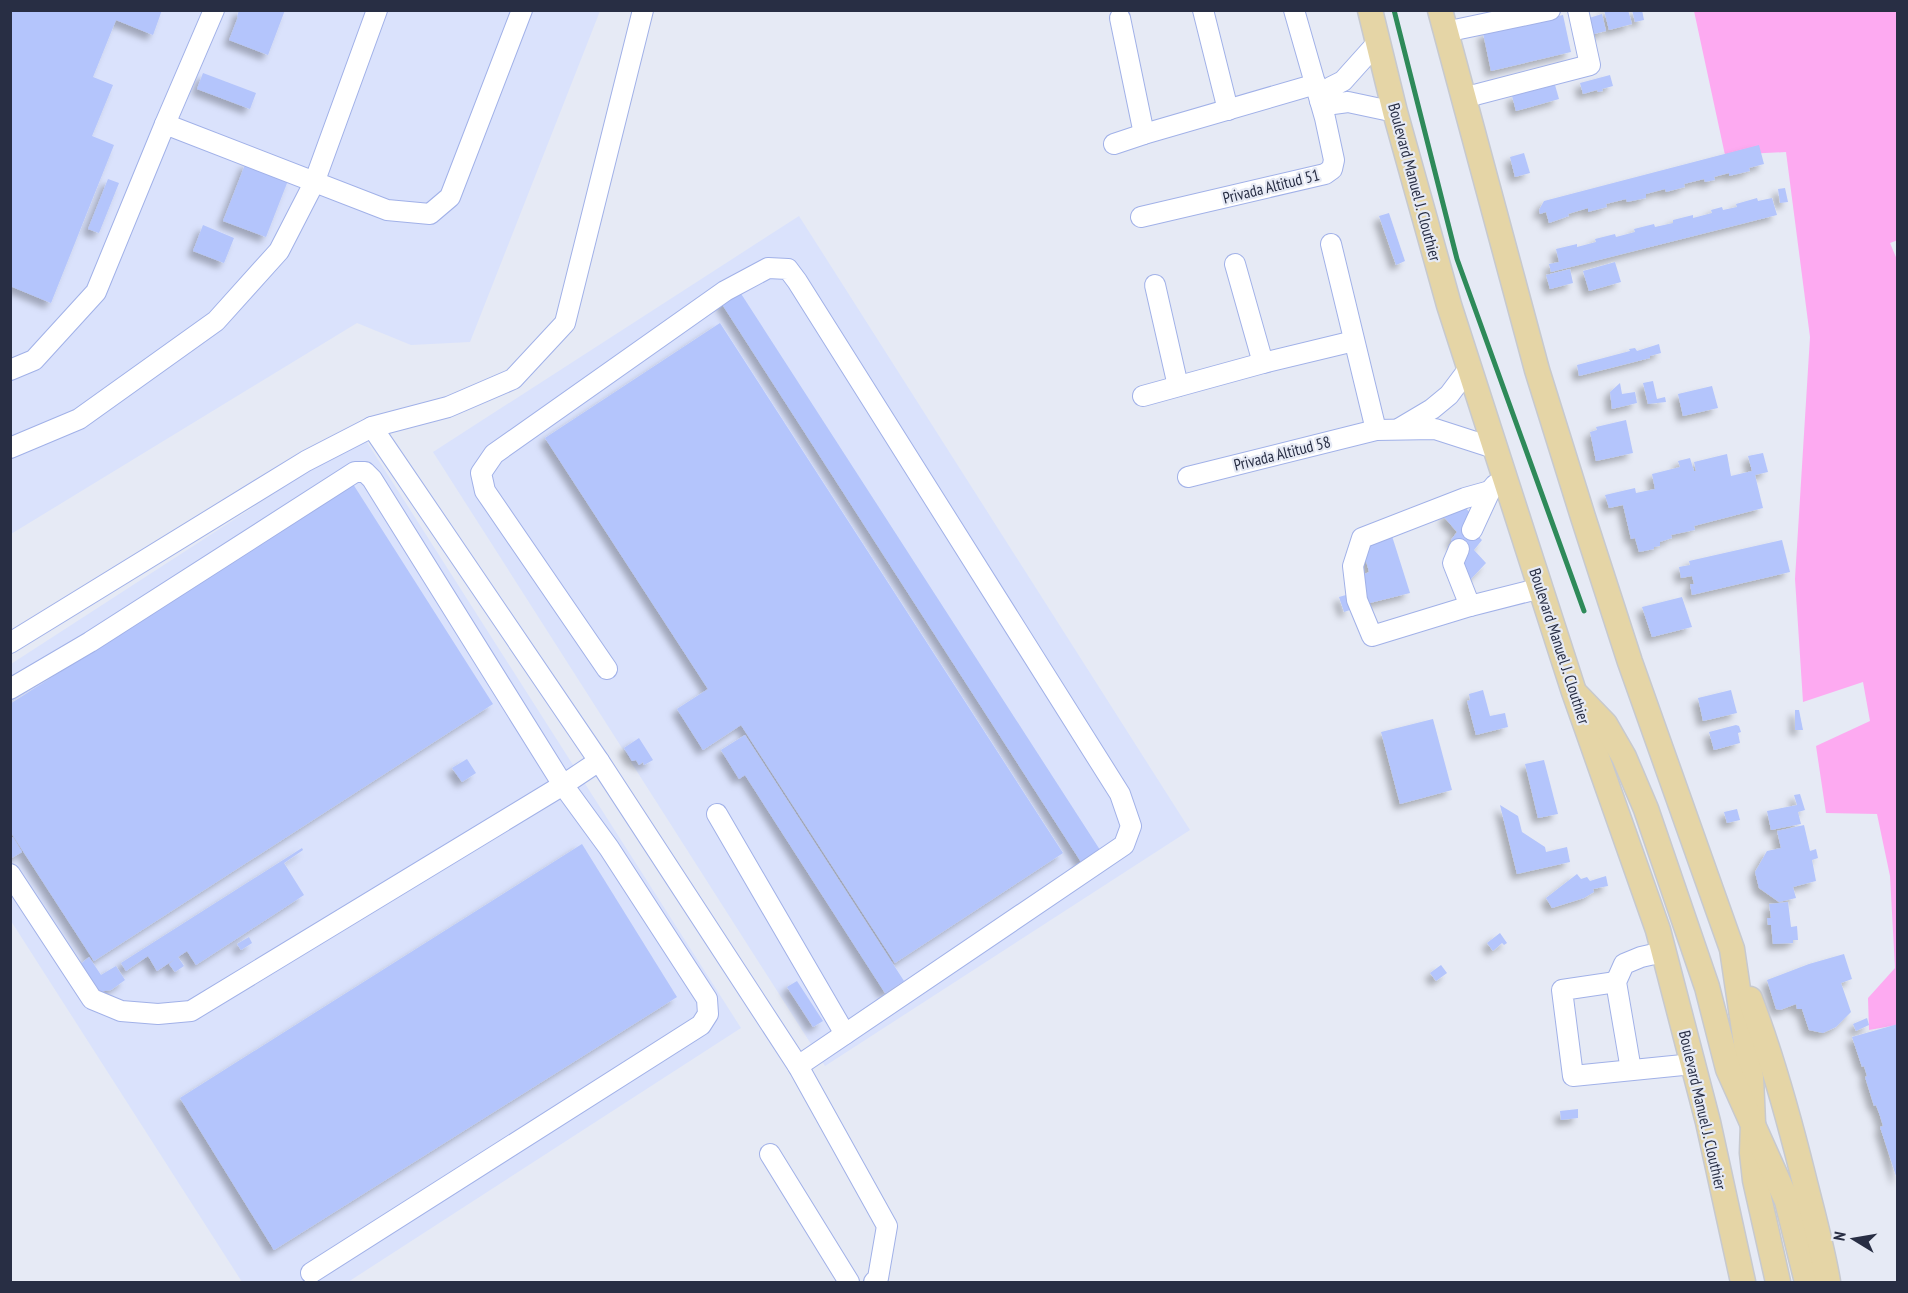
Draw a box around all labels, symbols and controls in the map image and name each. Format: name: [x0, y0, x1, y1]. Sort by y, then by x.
street label: Boulevard Manuel J. Clouthier: [1384, 101, 1446, 264]
street label: Privada Altitud 51: [1221, 164, 1321, 208]
street label: Privada Altitud 58: [1232, 431, 1332, 475]
street label: Boulevard Manuel J. Clouthier: [1525, 565, 1595, 727]
street label: Boulevard Manuel J. Clouthier: [1675, 1028, 1731, 1192]
north arrow: [1824, 1209, 1884, 1269]
text: N: [1829, 1230, 1850, 1242]

